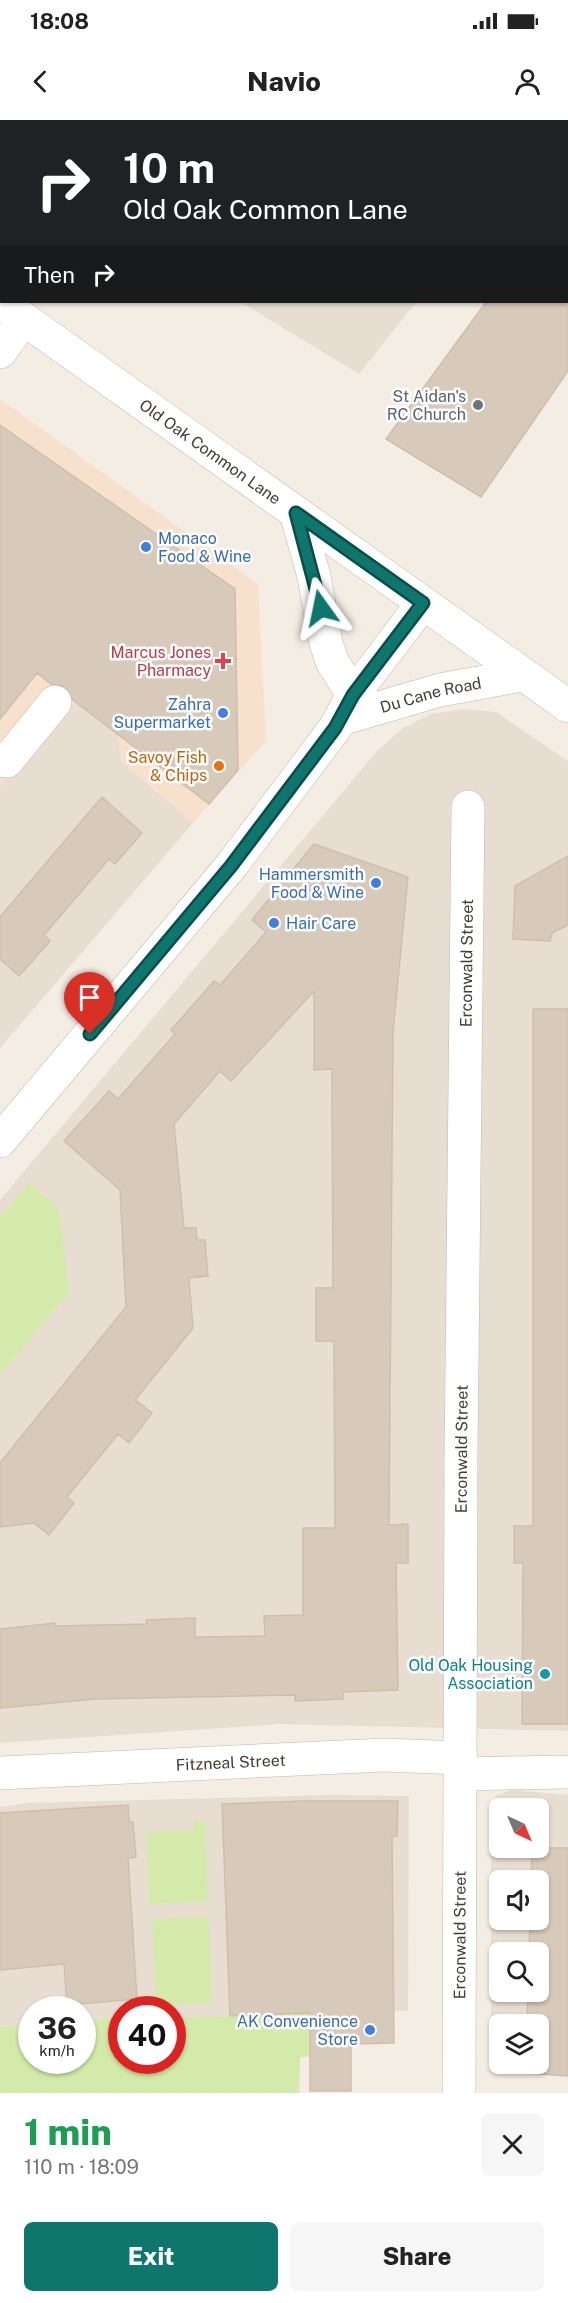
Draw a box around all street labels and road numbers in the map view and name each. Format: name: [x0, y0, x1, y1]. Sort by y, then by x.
street label: Old Oak Common Lane: [136, 395, 285, 508]
street label: Du Cane Road: [378, 673, 483, 717]
street label: Erconwald Street: [456, 899, 477, 1027]
street label: Erconwald Street: [451, 1385, 471, 1513]
street label: Fitzneal Street: [175, 1750, 286, 1774]
street label: Erconwald Street: [450, 1871, 469, 1999]

